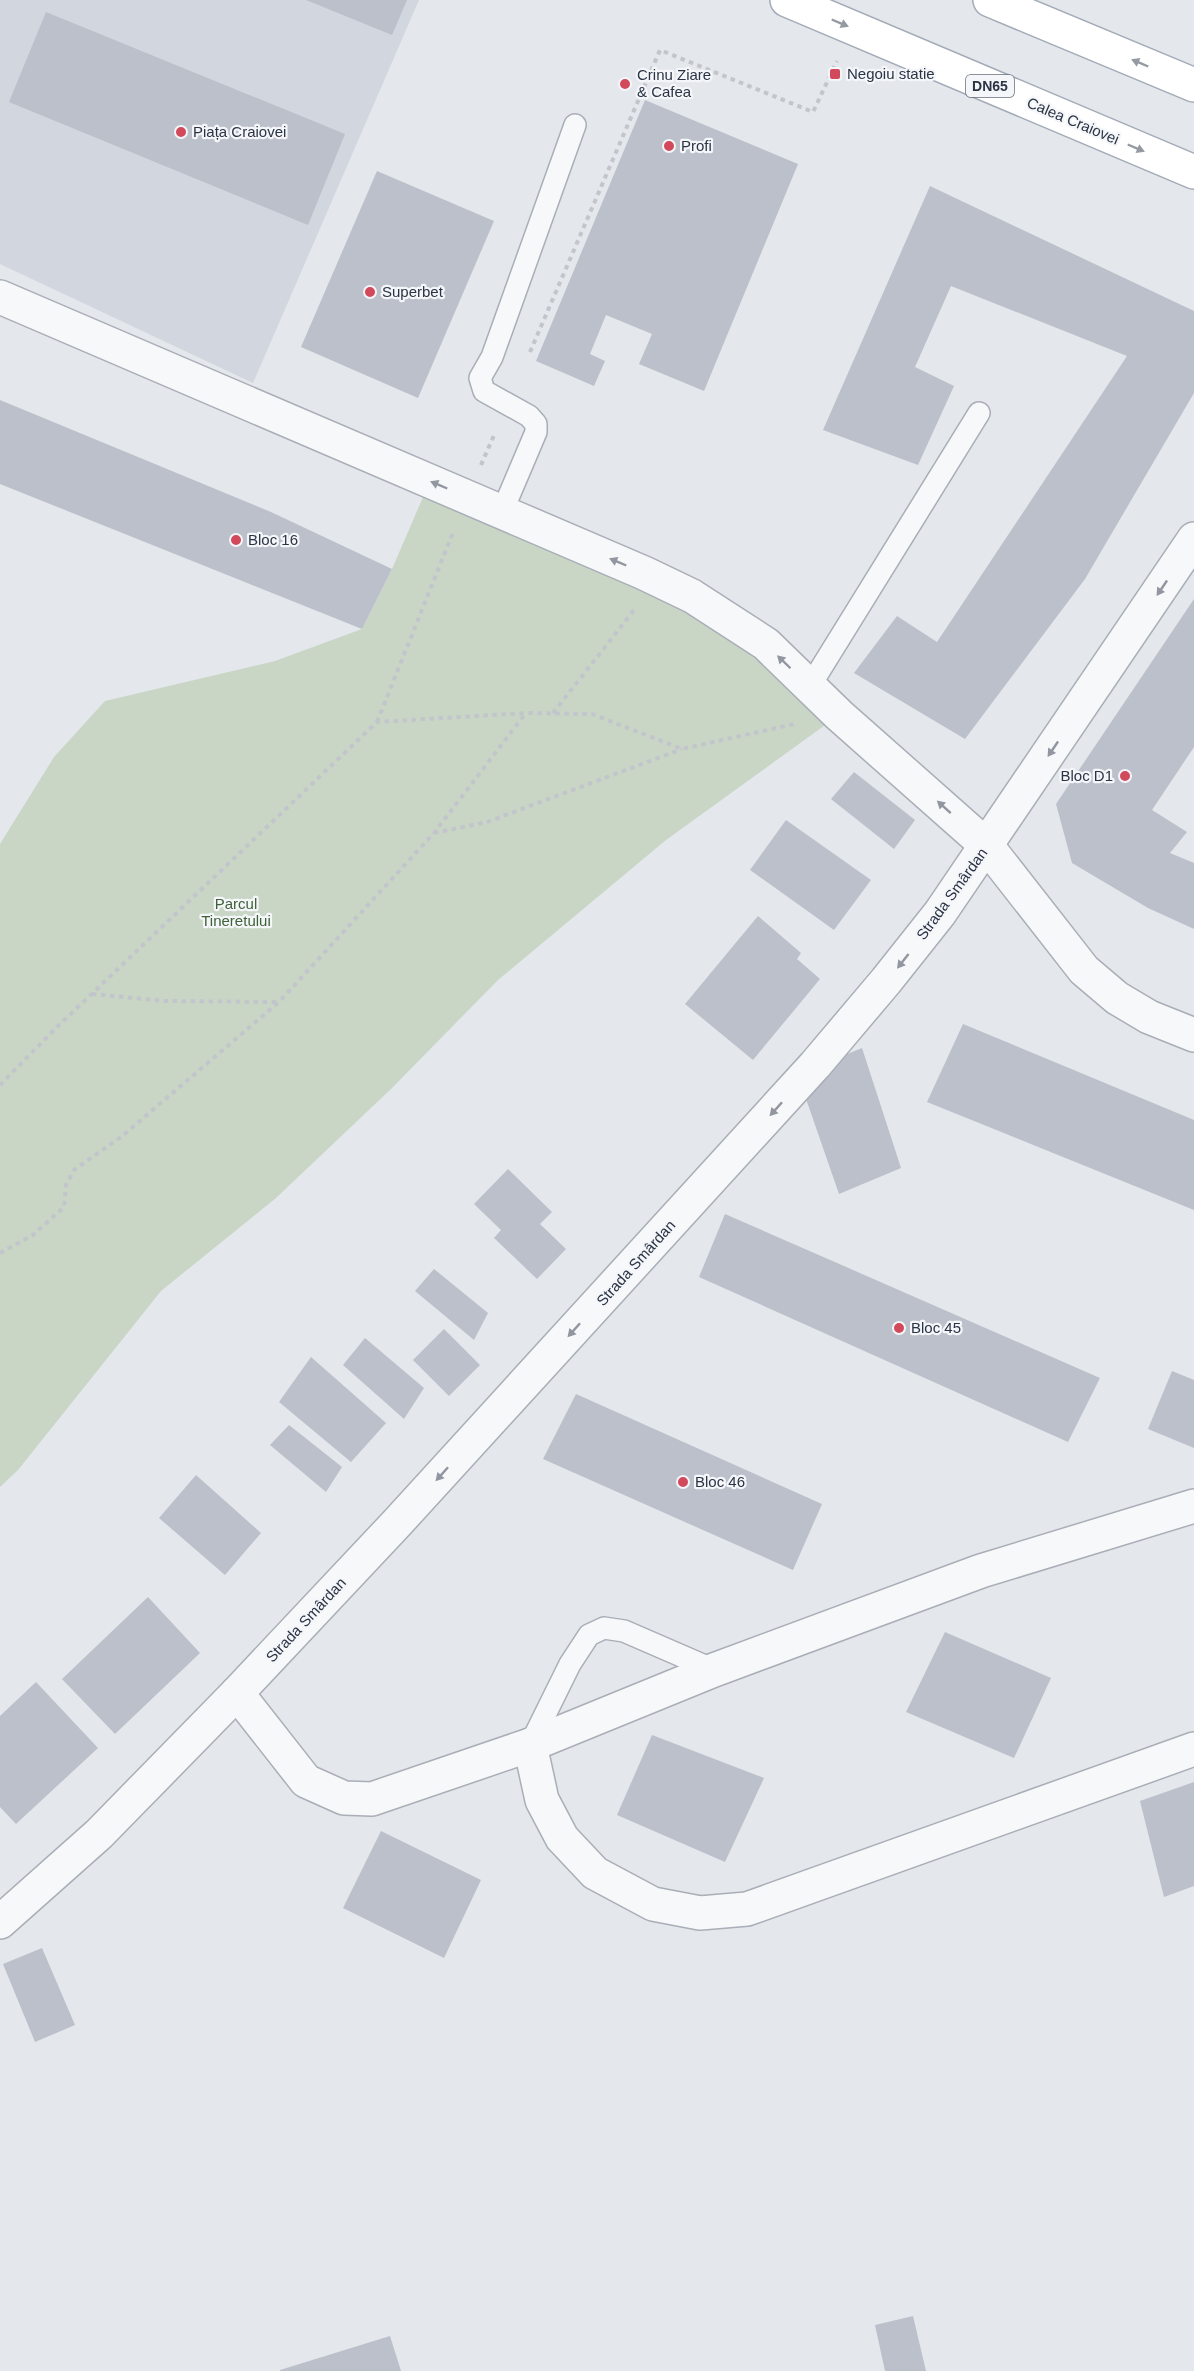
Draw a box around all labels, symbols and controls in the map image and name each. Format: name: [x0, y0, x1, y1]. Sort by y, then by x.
one-way arrow: [832, 18, 850, 28]
one-way arrow: [1131, 58, 1149, 67]
place label: Negoiu statie: [847, 65, 935, 82]
place label: Crinu Ziare & Cafea: [637, 66, 711, 100]
marker: Negoiu statie: [828, 67, 842, 81]
road number: DN65: [966, 75, 1014, 97]
marker: Crinu Ziare & Cafea: [618, 77, 632, 91]
street label: Calea Craiovei: [1025, 93, 1122, 148]
place label: Piața Craiovei: [193, 123, 286, 140]
marker: Piața Craiovei: [174, 125, 188, 139]
place label: Profi: [681, 137, 712, 154]
marker: Profi: [662, 139, 676, 153]
one-way arrow: [1127, 144, 1145, 153]
place label: Superbet: [382, 283, 444, 300]
marker: Superbet: [363, 285, 377, 299]
one-way arrow: [430, 480, 448, 489]
place label: Bloc 16: [248, 531, 298, 548]
marker: Bloc 16: [229, 533, 243, 547]
one-way arrow: [609, 557, 627, 567]
one-way arrow: [1157, 580, 1168, 596]
one-way arrow: [778, 655, 792, 669]
one-way arrow: [1047, 741, 1058, 758]
place label: Bloc D1: [1060, 767, 1113, 784]
marker: Bloc D1: [1118, 769, 1132, 783]
one-way arrow: [937, 801, 952, 814]
street label: Strada Smârdan: [913, 845, 991, 943]
park label: Parcul Tineretului: [201, 895, 271, 929]
one-way arrow: [897, 953, 909, 968]
one-way arrow: [770, 1101, 783, 1116]
street label: Strada Smârdan: [593, 1216, 678, 1309]
place label: Bloc 45: [911, 1319, 961, 1336]
marker: Bloc 45: [892, 1321, 906, 1335]
one-way arrow: [567, 1323, 581, 1338]
one-way arrow: [435, 1467, 449, 1482]
place label: Bloc 46: [695, 1473, 745, 1490]
marker: Bloc 46: [676, 1475, 690, 1489]
street label: Strada Smârdan: [262, 1574, 349, 1665]

